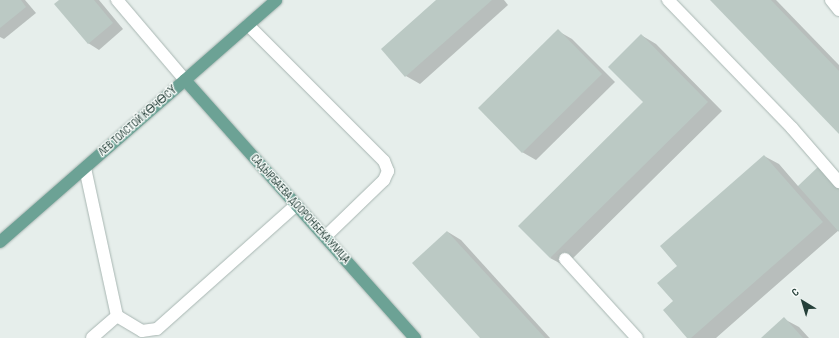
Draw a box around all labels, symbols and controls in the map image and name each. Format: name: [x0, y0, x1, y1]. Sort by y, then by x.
street label: ЛЕВ ТОЛСТОЙ КӨЧӨСҮ: [96, 83, 180, 159]
street label: САДЫРБАЕВА ДООРОНБЕКА УЛИЦА: [247, 152, 353, 266]
north arrow: [783, 282, 823, 322]
text: С: [789, 285, 802, 299]

